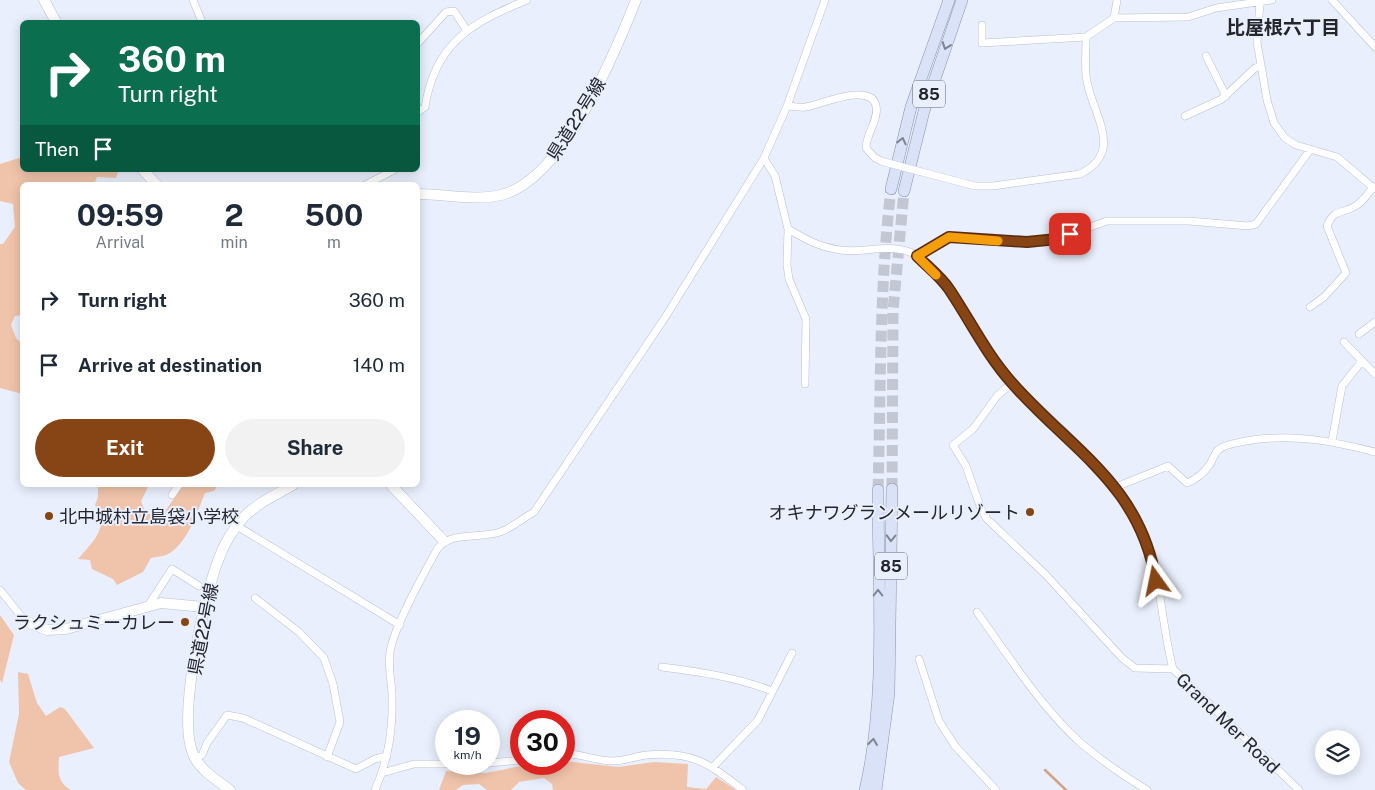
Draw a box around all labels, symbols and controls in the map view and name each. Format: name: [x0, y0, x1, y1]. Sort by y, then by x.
district label: 比屋根六丁目: [1226, 16, 1340, 38]
text: 360 m: [118, 39, 226, 80]
icon: right: [35, 40, 100, 105]
one-way arrow: [942, 41, 952, 50]
street label: 県道22号線: [542, 74, 610, 164]
road number: 85: [913, 80, 945, 108]
text: Turn right: [118, 81, 218, 107]
icon: arrive: [89, 135, 117, 163]
one-way arrow: [896, 137, 907, 146]
text: Then: [35, 138, 79, 160]
text: 09:59: [77, 197, 164, 233]
text: 2: [225, 197, 244, 233]
text: 500: [304, 197, 363, 233]
pin: [1049, 213, 1091, 255]
icon: arrive: [1056, 220, 1084, 248]
text: Arrival: [96, 233, 145, 252]
text: min: [221, 233, 248, 252]
text: m: [327, 233, 341, 252]
icon: right: [35, 286, 63, 314]
text: Turn right: [78, 289, 167, 311]
text: 360 m: [349, 289, 405, 311]
icon: arrive: [35, 351, 63, 379]
text: Arrive at destination: [78, 354, 262, 376]
text: 140 m: [353, 354, 405, 376]
button: Exit: [35, 419, 215, 477]
button: Share: [225, 419, 405, 477]
place label: オキナワグランメールリゾート: [769, 502, 1020, 523]
place label: 北中城村立島袋小学校: [59, 506, 239, 527]
marker: オキナワグランメールリゾート: [1024, 506, 1036, 518]
marker: 北中城村立島袋小学校: [43, 510, 55, 522]
one-way arrow: [886, 534, 896, 542]
road number: 85: [875, 552, 907, 580]
position arrow: [1129, 554, 1181, 606]
street label: 県道22号線: [184, 581, 222, 677]
one-way arrow: [873, 589, 883, 596]
place label: ラクシュミーカレー: [13, 612, 175, 633]
marker: ラクシュミーカレー: [179, 616, 191, 628]
street label: Grand Mer Road: [1172, 668, 1284, 778]
speed limit sign: 30: [510, 710, 575, 775]
text: 19: [454, 721, 481, 751]
map controls: [1315, 730, 1360, 775]
button: layers: [1315, 730, 1360, 775]
one-way arrow: [867, 738, 878, 746]
text: km/h: [453, 748, 482, 762]

